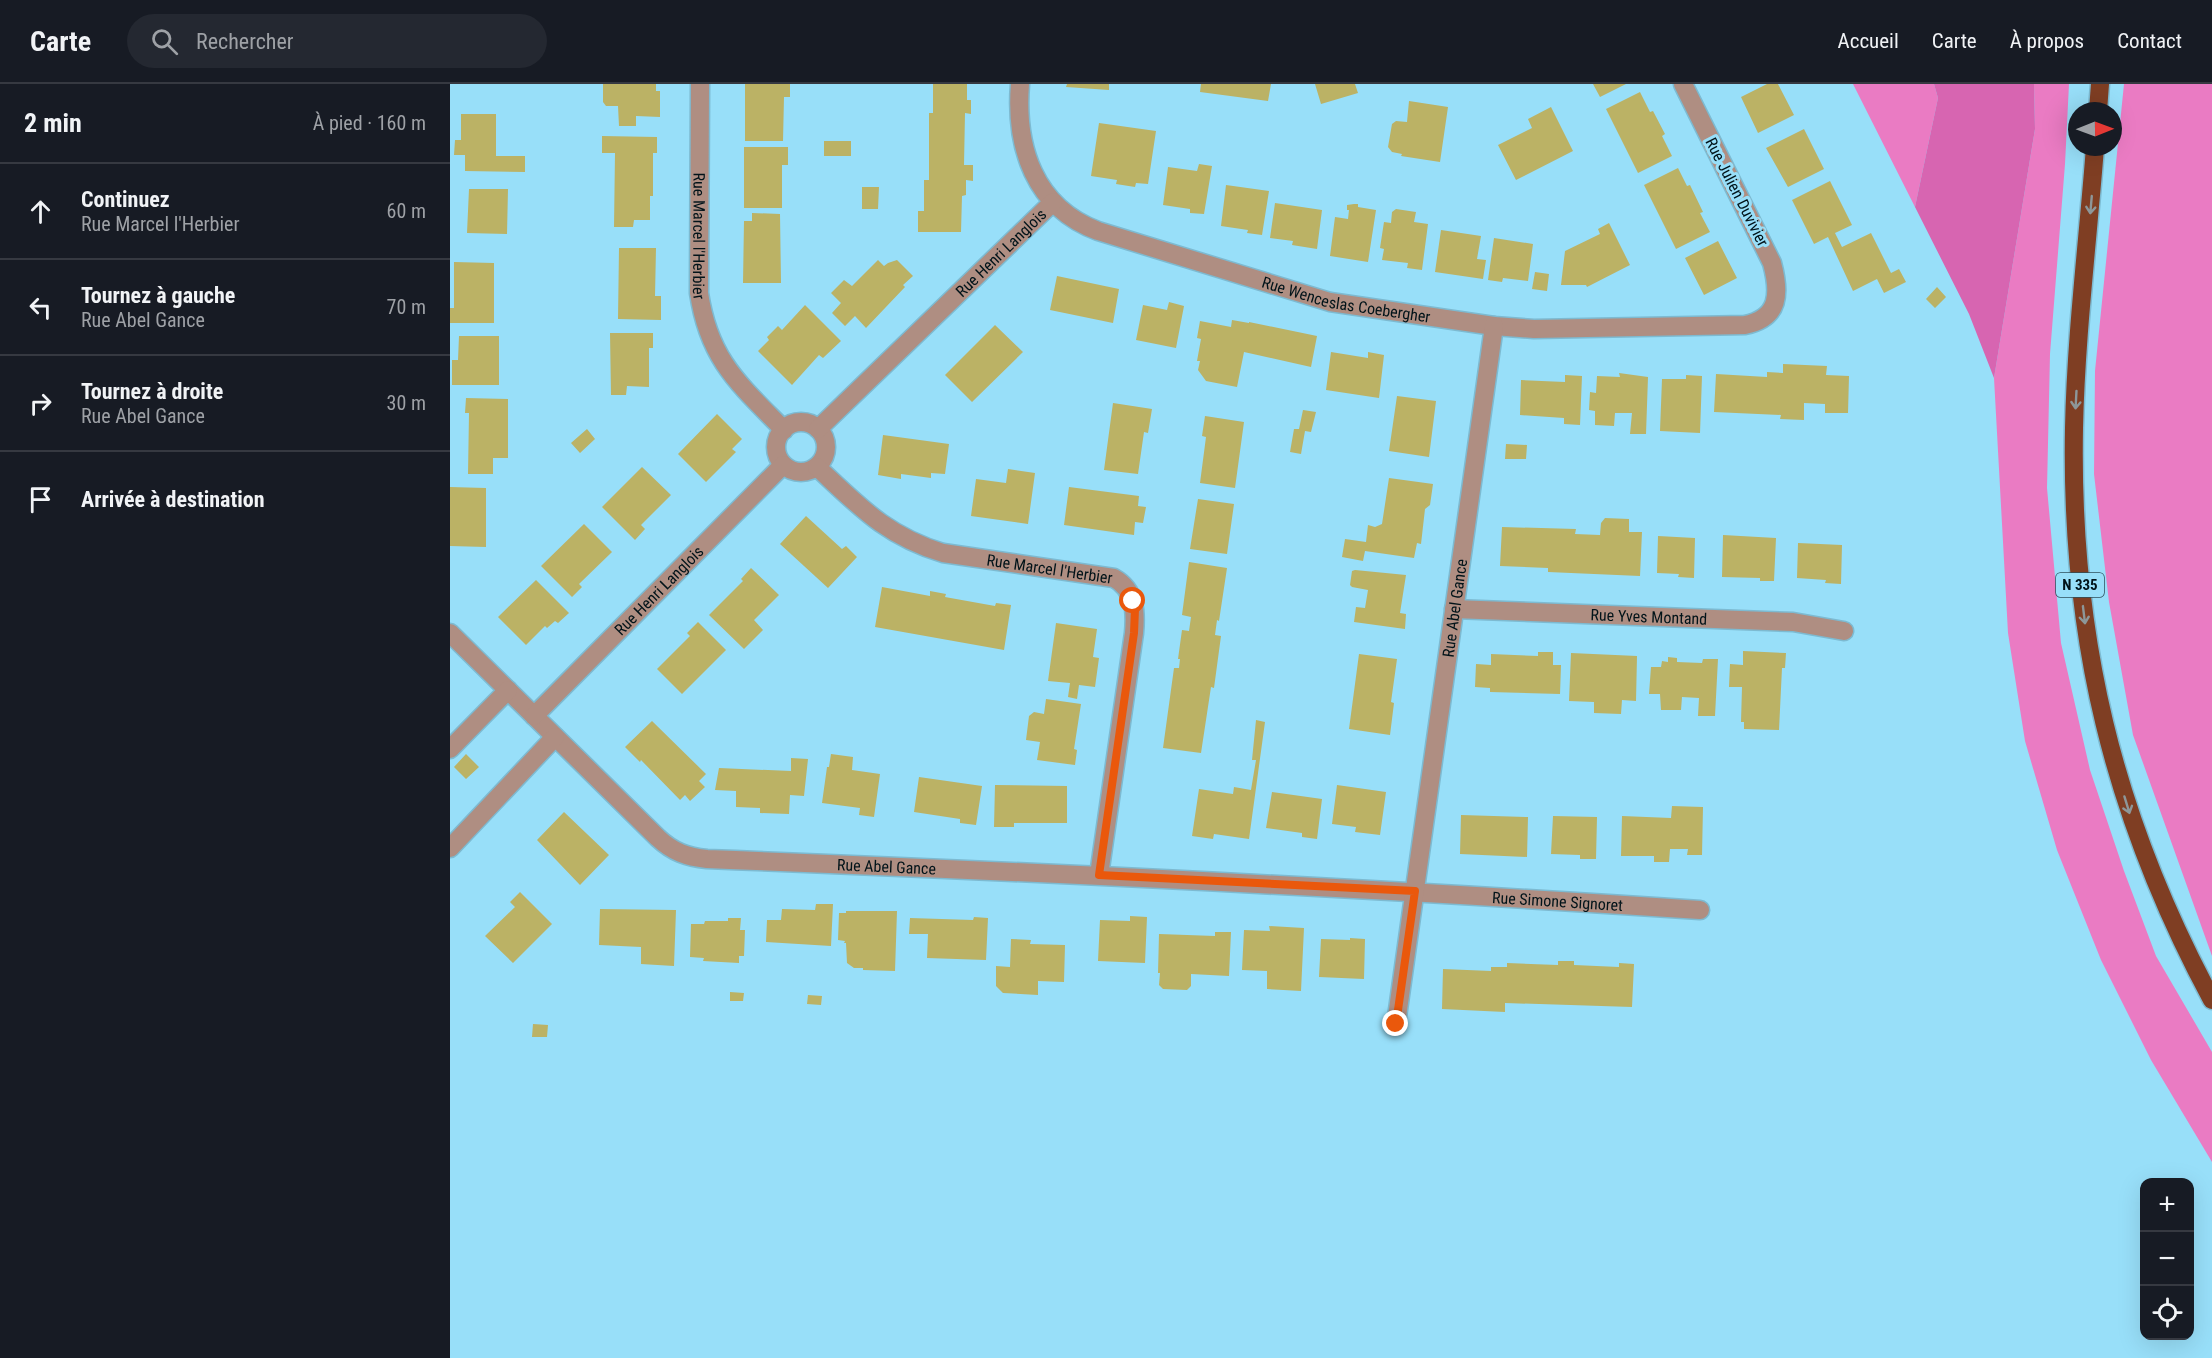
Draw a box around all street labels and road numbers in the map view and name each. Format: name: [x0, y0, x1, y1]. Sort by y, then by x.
street label: Rue Julien Duvivier: [1701, 134, 1773, 250]
street label: Rue Marcel l'Herbier: [689, 173, 709, 301]
street label: Rue Henri Langlois: [952, 205, 1050, 300]
street label: Rue Wenceslas Coebergher: [1260, 272, 1432, 326]
street label: Rue Henri Langlois: [610, 542, 707, 639]
street label: Rue Marcel l'Herbier: [985, 550, 1114, 587]
street label: Rue Abel Gance: [1438, 558, 1471, 658]
road number: N 335: [2056, 573, 2104, 597]
street label: Rue Yves Montand: [1590, 605, 1708, 628]
street label: Rue Abel Gance: [837, 855, 936, 878]
street label: Rue Simone Signoret: [1492, 887, 1624, 914]

